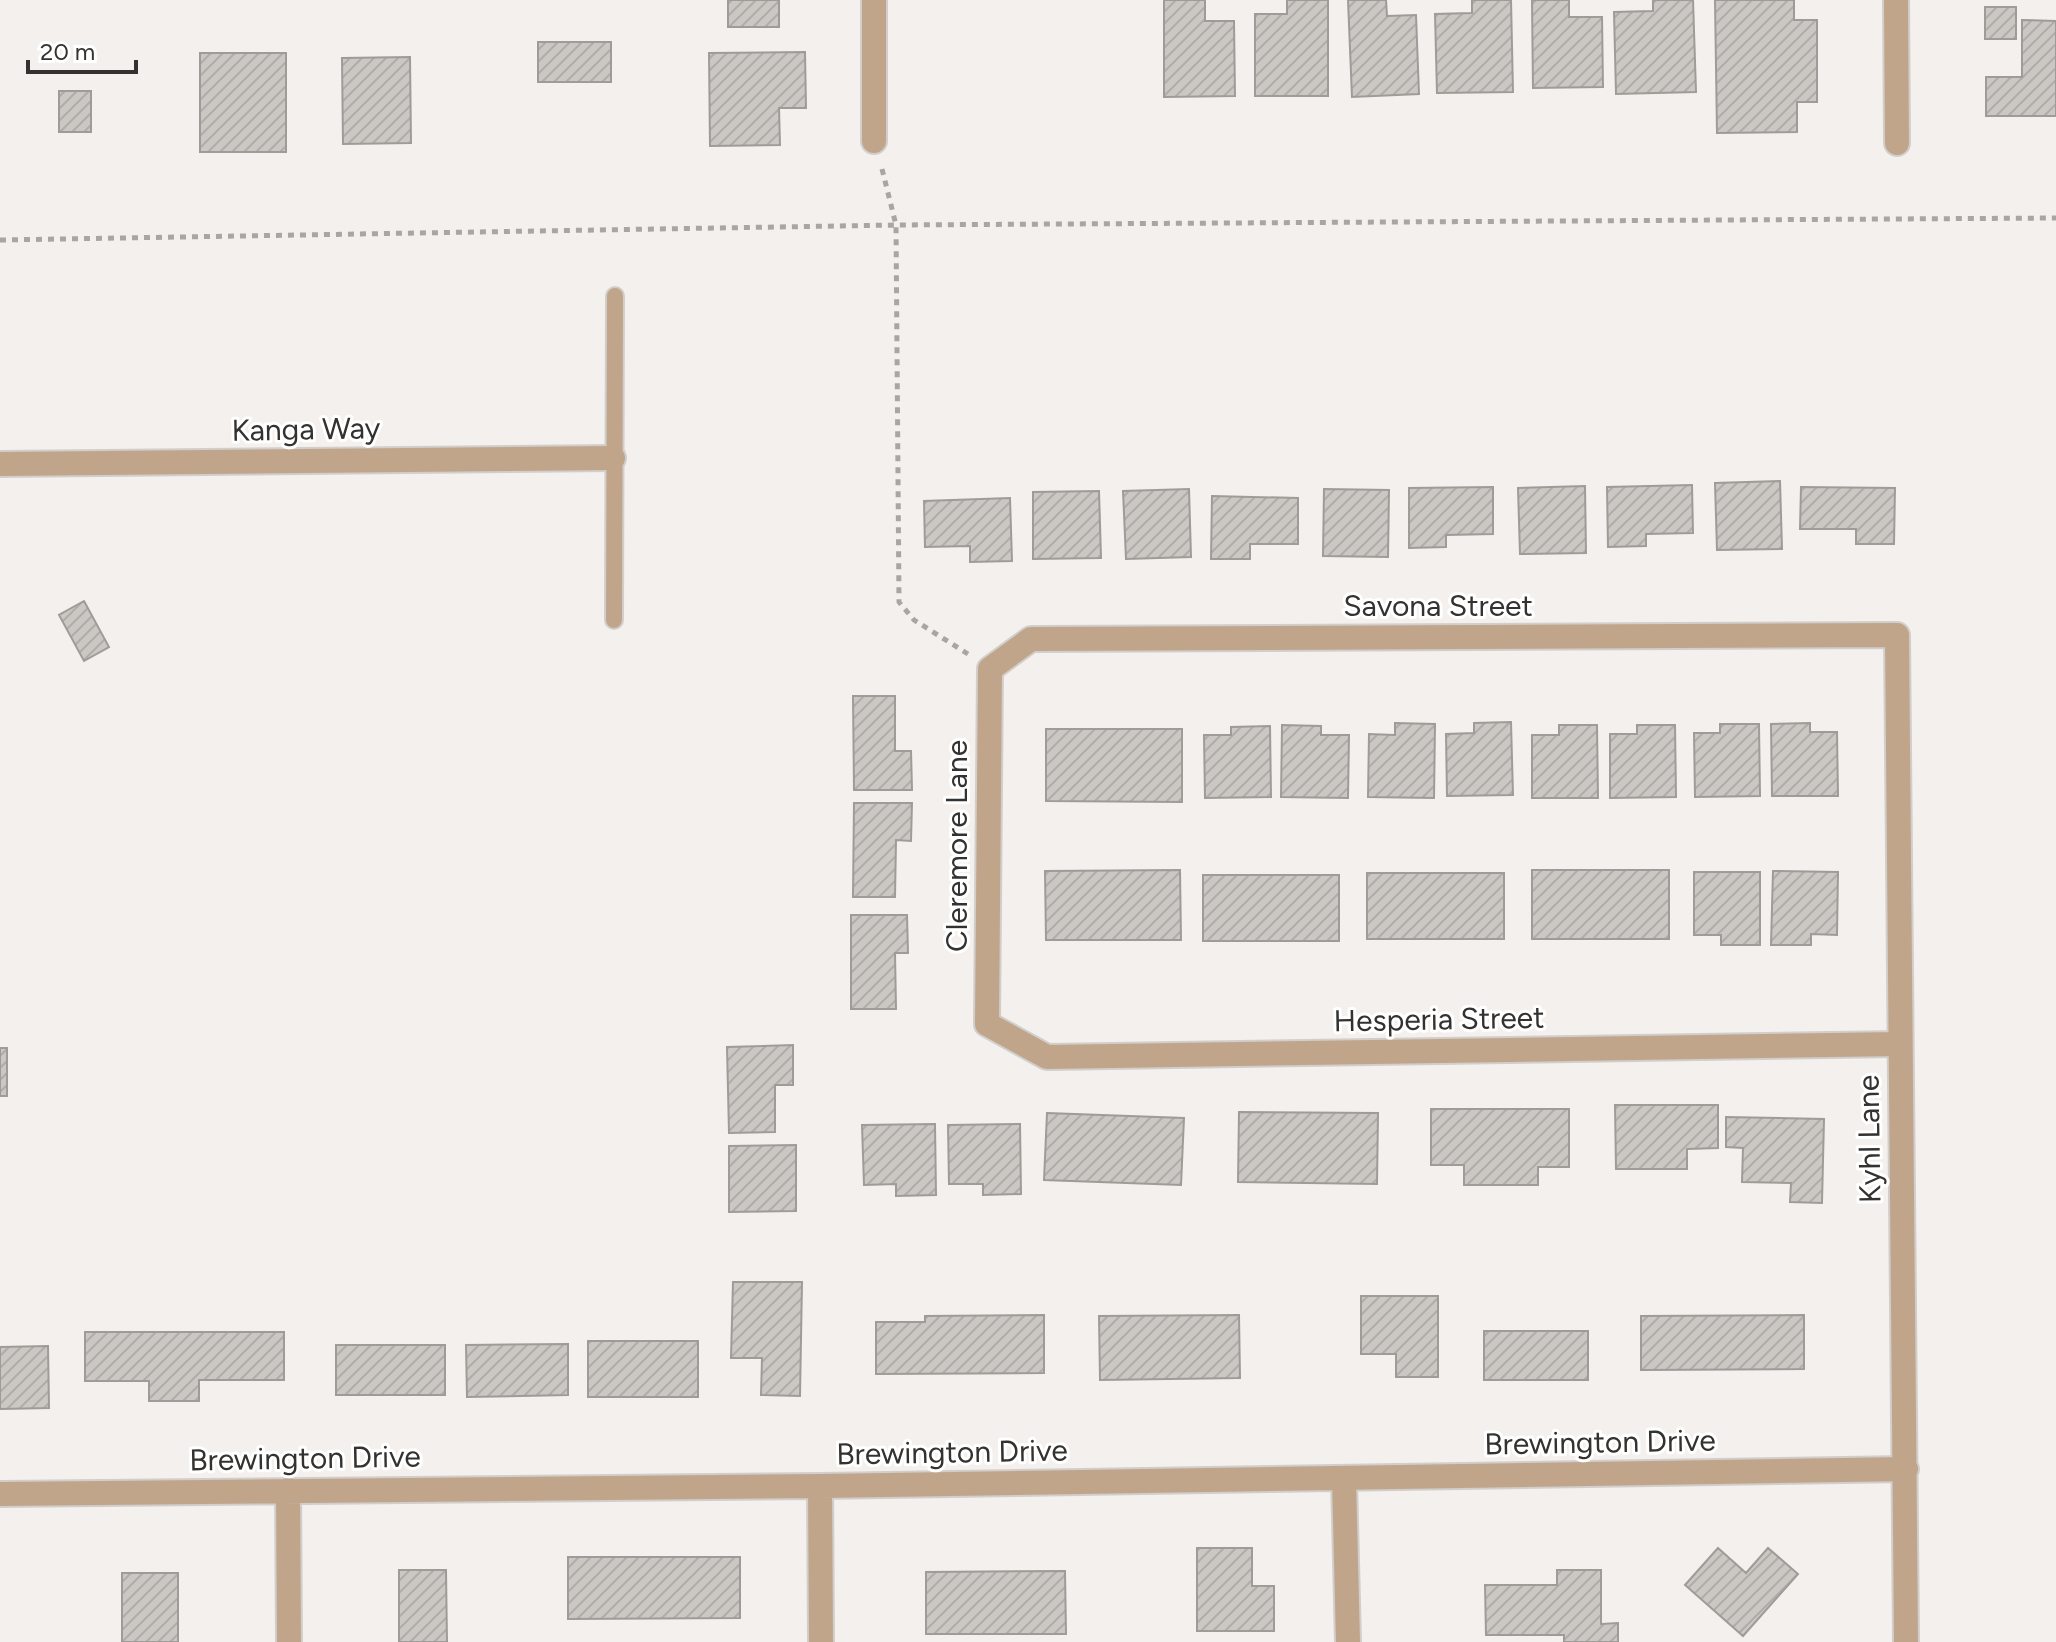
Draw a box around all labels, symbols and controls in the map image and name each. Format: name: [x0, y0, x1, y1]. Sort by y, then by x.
scale bar: [28, 24, 136, 74]
text: 20 m: [40, 37, 95, 66]
street label: Kanga Way: [231, 409, 381, 449]
street label: Savona Street: [1343, 587, 1533, 624]
street label: Cleremore Lane: [938, 740, 975, 952]
street label: Hesperia Street: [1333, 999, 1545, 1039]
street label: Kyhl Lane: [1849, 1074, 1889, 1204]
street label: Brewington Drive: [1484, 1421, 1716, 1463]
street label: Brewington Drive: [836, 1431, 1068, 1473]
street label: Brewington Drive: [189, 1437, 421, 1479]

